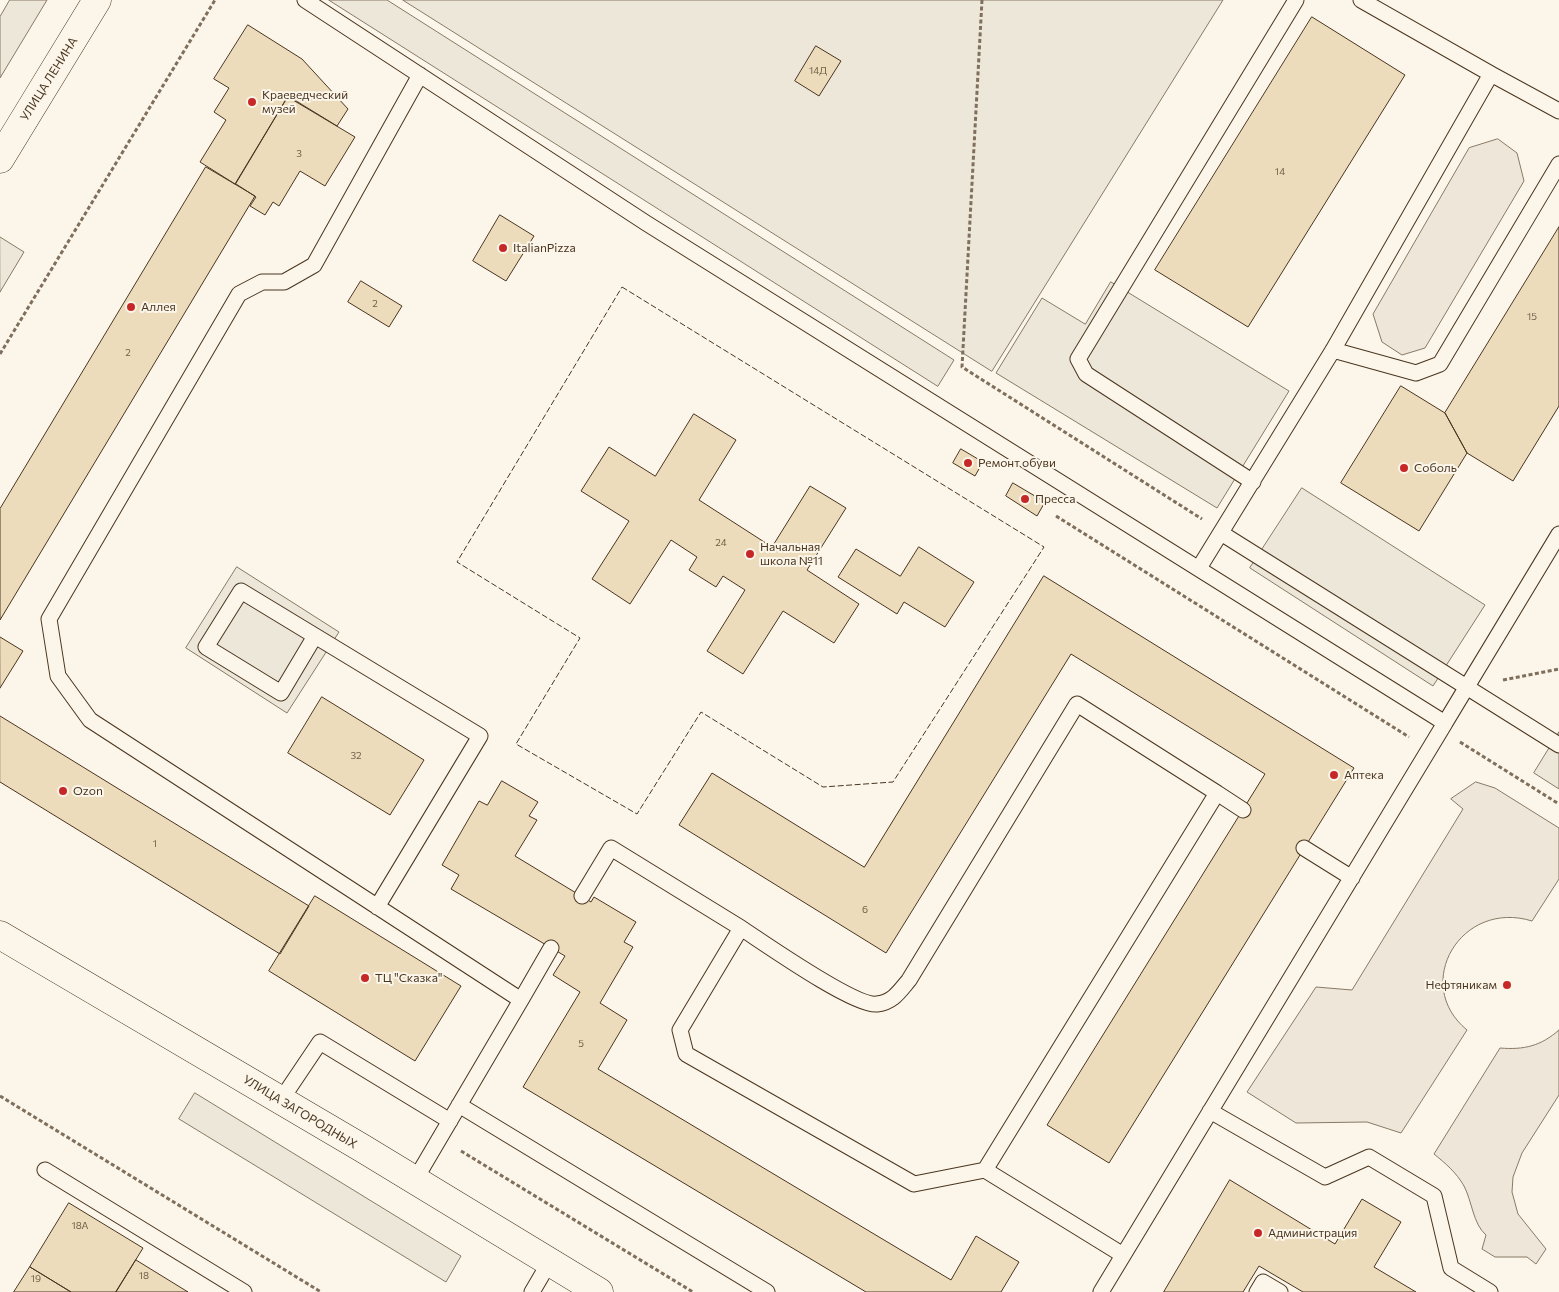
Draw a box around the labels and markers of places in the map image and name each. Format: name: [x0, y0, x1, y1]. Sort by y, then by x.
place label: Краеведческий музей: [262, 88, 348, 116]
marker: Краеведческий музей: [246, 96, 258, 108]
place label: ItalianPizza: [513, 241, 576, 255]
marker: ItalianPizza: [497, 242, 509, 254]
place label: Аллея: [141, 300, 176, 314]
marker: Аллея: [125, 301, 137, 313]
place label: Ремонт обуви: [978, 456, 1056, 470]
marker: Ремонт обуви: [962, 457, 974, 469]
place label: Соболь: [1414, 461, 1457, 475]
marker: Соболь: [1398, 462, 1410, 474]
place label: Пресса: [1035, 492, 1075, 506]
marker: Пресса: [1019, 493, 1031, 505]
place label: Начальная школа №11: [760, 540, 823, 568]
marker: Начальная школа №11: [744, 548, 756, 560]
place label: Аптека: [1344, 768, 1384, 782]
marker: Аптека: [1328, 769, 1340, 781]
place label: Ozon: [73, 784, 103, 798]
marker: Ozon: [57, 785, 69, 797]
place label: ТЦ "Сказка": [375, 971, 442, 985]
marker: ТЦ "Сказка": [359, 972, 371, 984]
place label: Нефтяникам: [1425, 978, 1497, 992]
marker: Нефтяникам: [1501, 979, 1513, 991]
place label: Администрация: [1268, 1226, 1357, 1240]
marker: Администрация: [1252, 1227, 1264, 1239]

